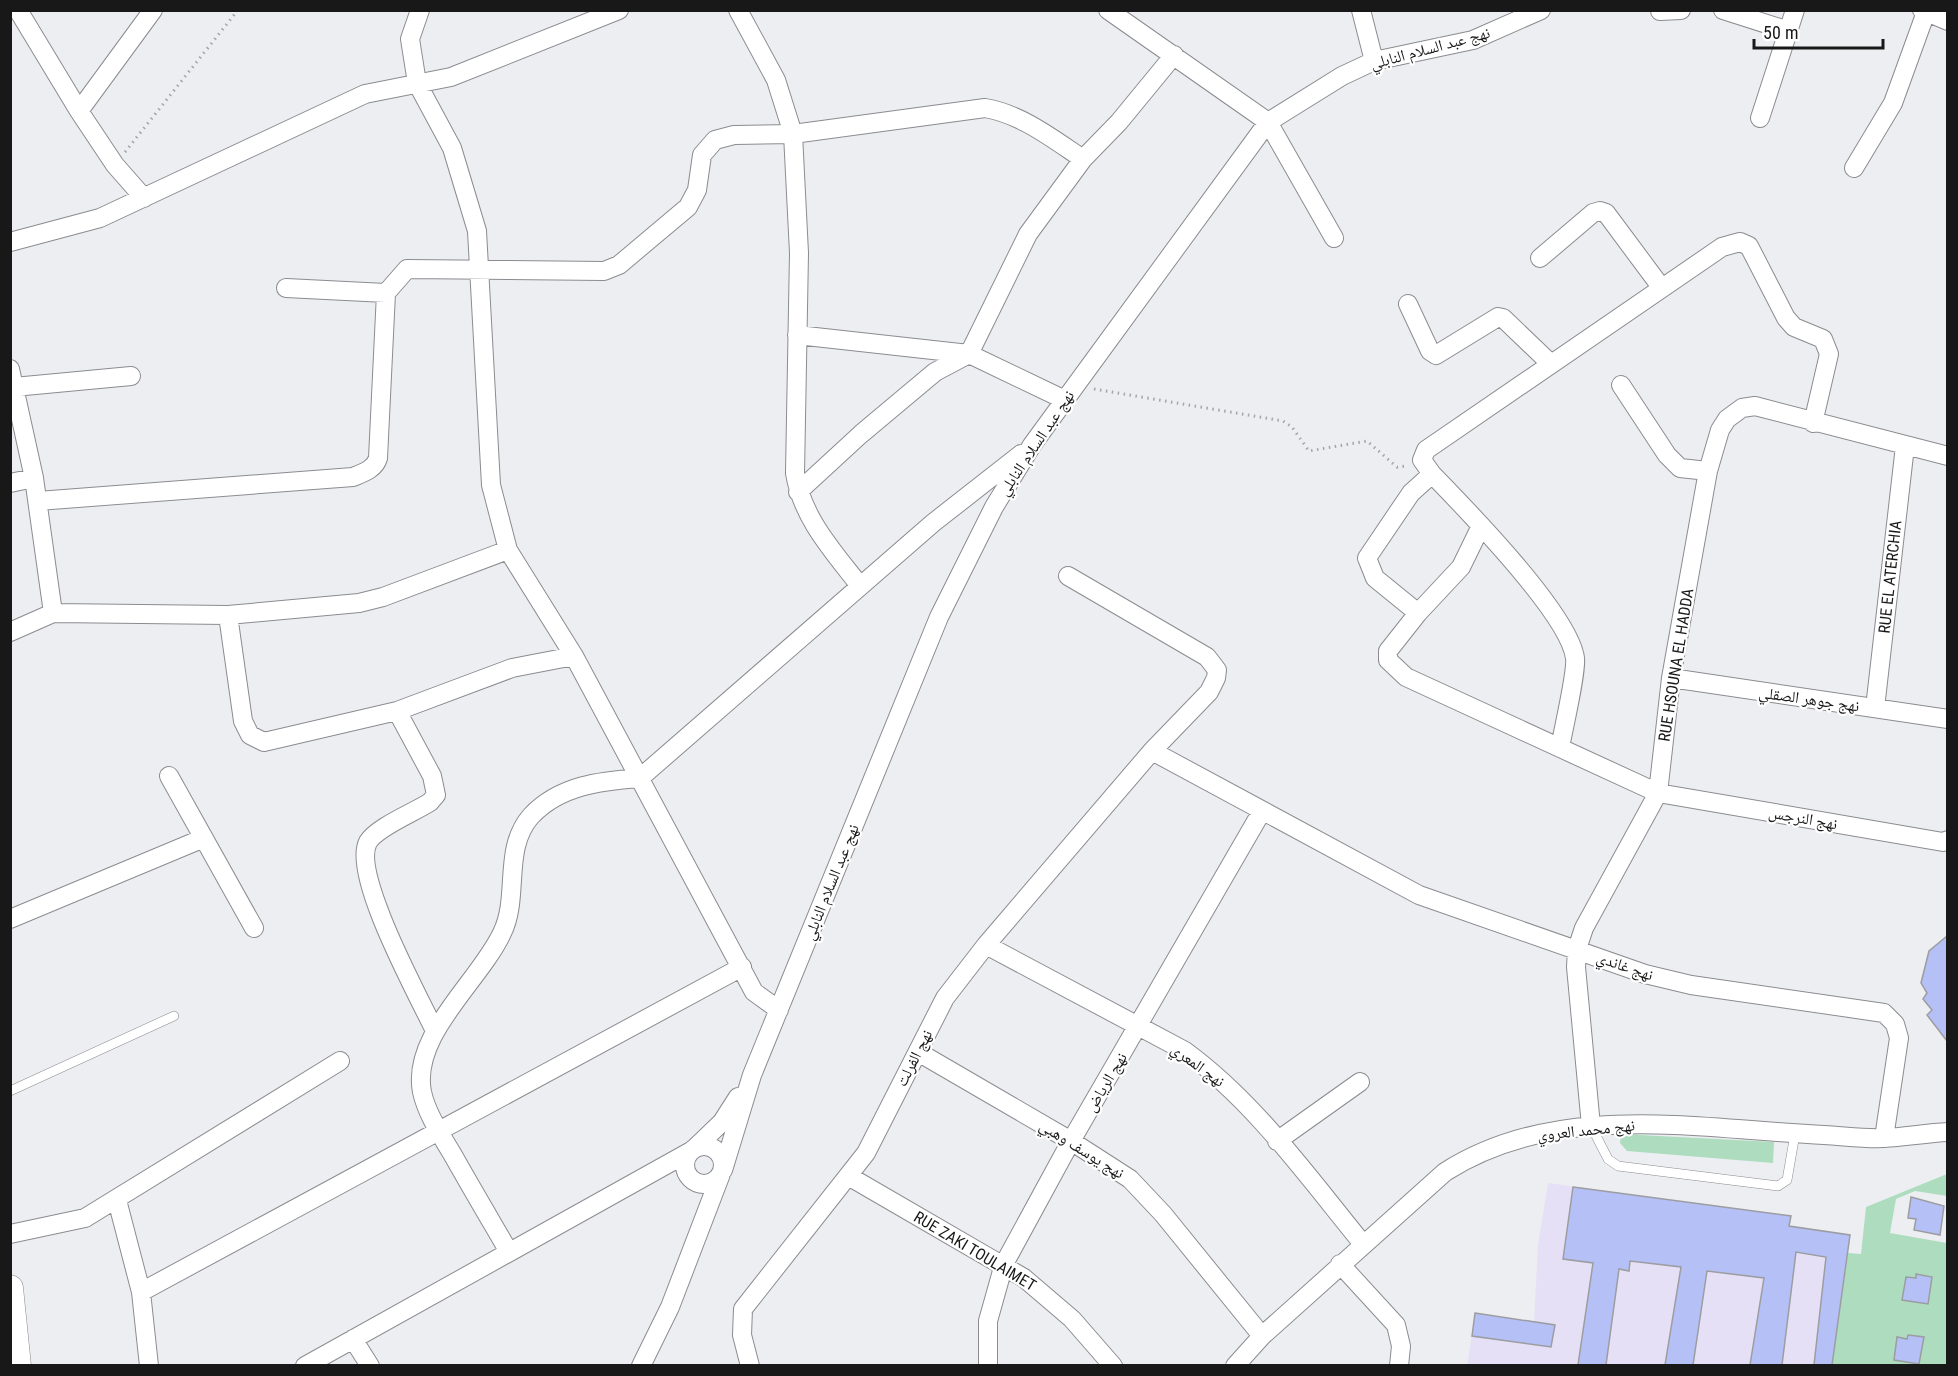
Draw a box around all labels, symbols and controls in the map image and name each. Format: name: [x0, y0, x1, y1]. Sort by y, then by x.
scale bar: [1754, 12, 1883, 50]
text: 50 m: [1763, 22, 1798, 43]
street label: نهج عبد السلام النابلي: [1368, 23, 1493, 76]
street label: نهج عبد السلام النابلي: [994, 387, 1081, 501]
street label: RUE EL ATERCHIA: [1875, 519, 1905, 635]
street label: RUE HSOUNA EL HADDA: [1655, 587, 1697, 743]
street label: نهج جوهر الصقلي: [1757, 683, 1861, 719]
street label: نهج النرجس: [1767, 803, 1839, 834]
street label: نهج عبد السلام النابلي: [799, 821, 866, 944]
street label: نهج غاندي: [1593, 947, 1656, 987]
street label: نهج الفرلت: [892, 1026, 937, 1090]
street label: نهج المعري: [1166, 1039, 1229, 1093]
street label: نهج الرياض: [1081, 1049, 1132, 1116]
street label: نهج يوسف وهبي: [1034, 1115, 1128, 1185]
street label: نهج محمد العروي: [1536, 1115, 1636, 1148]
street label: RUE ZAKI TOULAIMET: [910, 1207, 1040, 1295]

